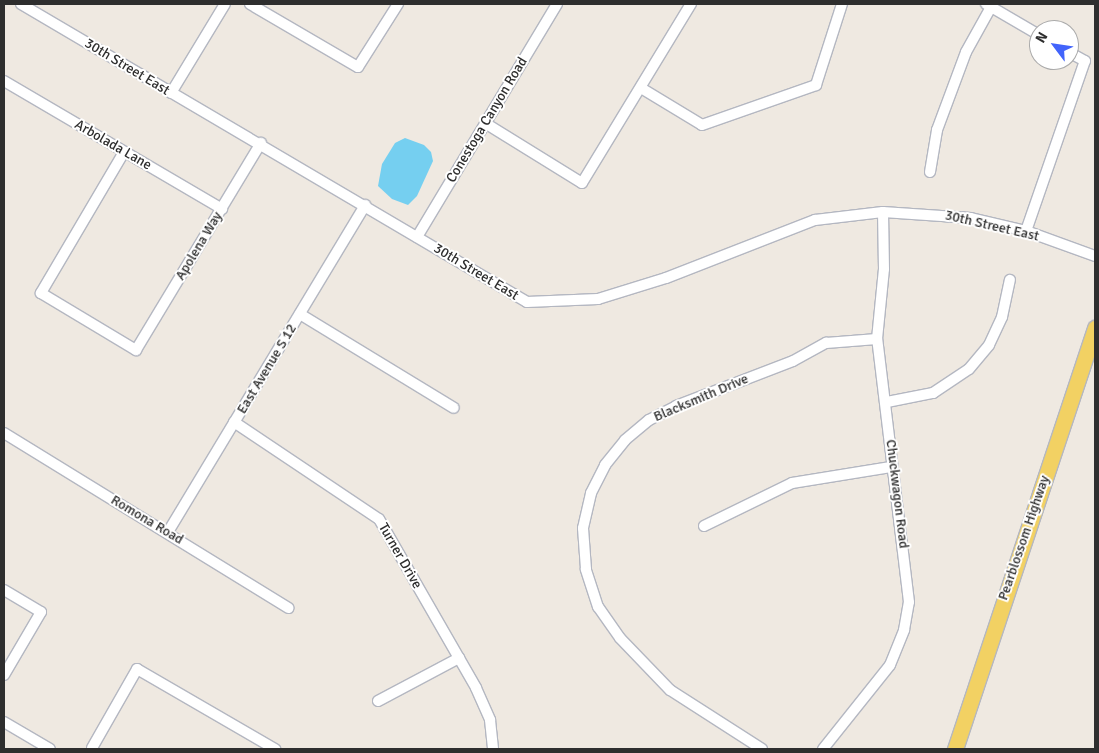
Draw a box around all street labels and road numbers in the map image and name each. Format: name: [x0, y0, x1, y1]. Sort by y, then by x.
street label: 30th Street East: [81, 35, 173, 99]
street label: Conestoga Canyon Road: [443, 54, 531, 186]
street label: Arbolada Lane: [72, 116, 154, 174]
street label: 30th Street East: [943, 207, 1041, 245]
street label: Apolena Way: [172, 209, 226, 283]
street label: 30th Street East: [430, 240, 522, 304]
street label: East Avenue S 12: [234, 321, 300, 417]
street label: Blacksmith Drive: [651, 370, 751, 426]
street label: Chuckwagon Road: [882, 439, 912, 549]
street label: Pearblossom Highway: [995, 473, 1053, 603]
street label: Romona Road: [108, 492, 186, 548]
street label: Turner Drive: [375, 520, 425, 592]

